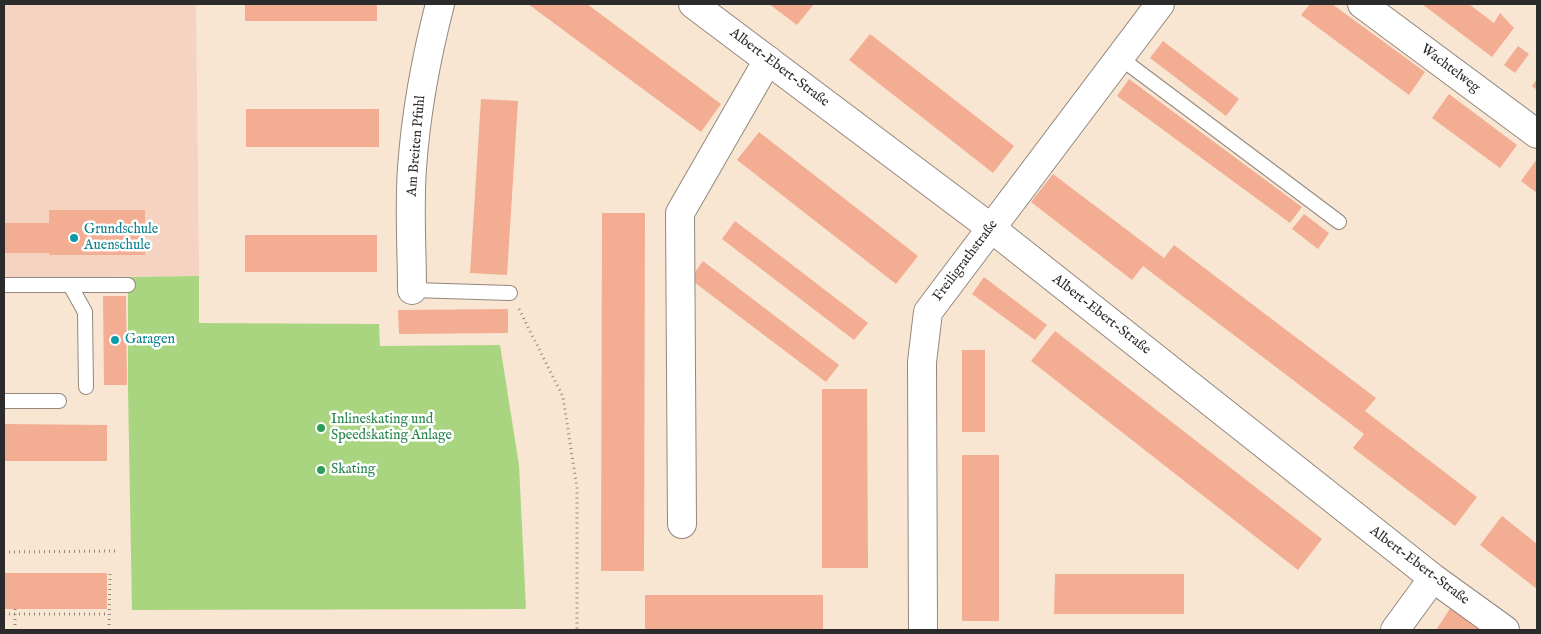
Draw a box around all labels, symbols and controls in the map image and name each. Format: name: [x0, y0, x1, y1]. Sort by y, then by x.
street label: Albert-Ebert-Straße: [726, 25, 832, 111]
street label: Wachtelweg: [1417, 41, 1483, 97]
street label: Am Breiten Pfuhl: [404, 95, 430, 197]
street label: Freiligrathstraße: [930, 217, 1002, 305]
place label: Grundschule Auenschule: [84, 222, 158, 254]
marker: Grundschule Auenschule: [68, 232, 80, 244]
street label: Albert-Ebert-Straße: [1048, 271, 1154, 359]
place label: Garagen: [125, 332, 175, 348]
marker: Garagen: [109, 334, 121, 346]
place label: Inlineskating und Speedskating Anlage: [331, 412, 452, 444]
marker: Inlineskating und Speedskating Anlage: [315, 422, 327, 434]
place label: Skating: [331, 462, 375, 478]
marker: Skating: [315, 464, 327, 476]
street label: Albert-Ebert-Straße: [1366, 523, 1472, 609]

